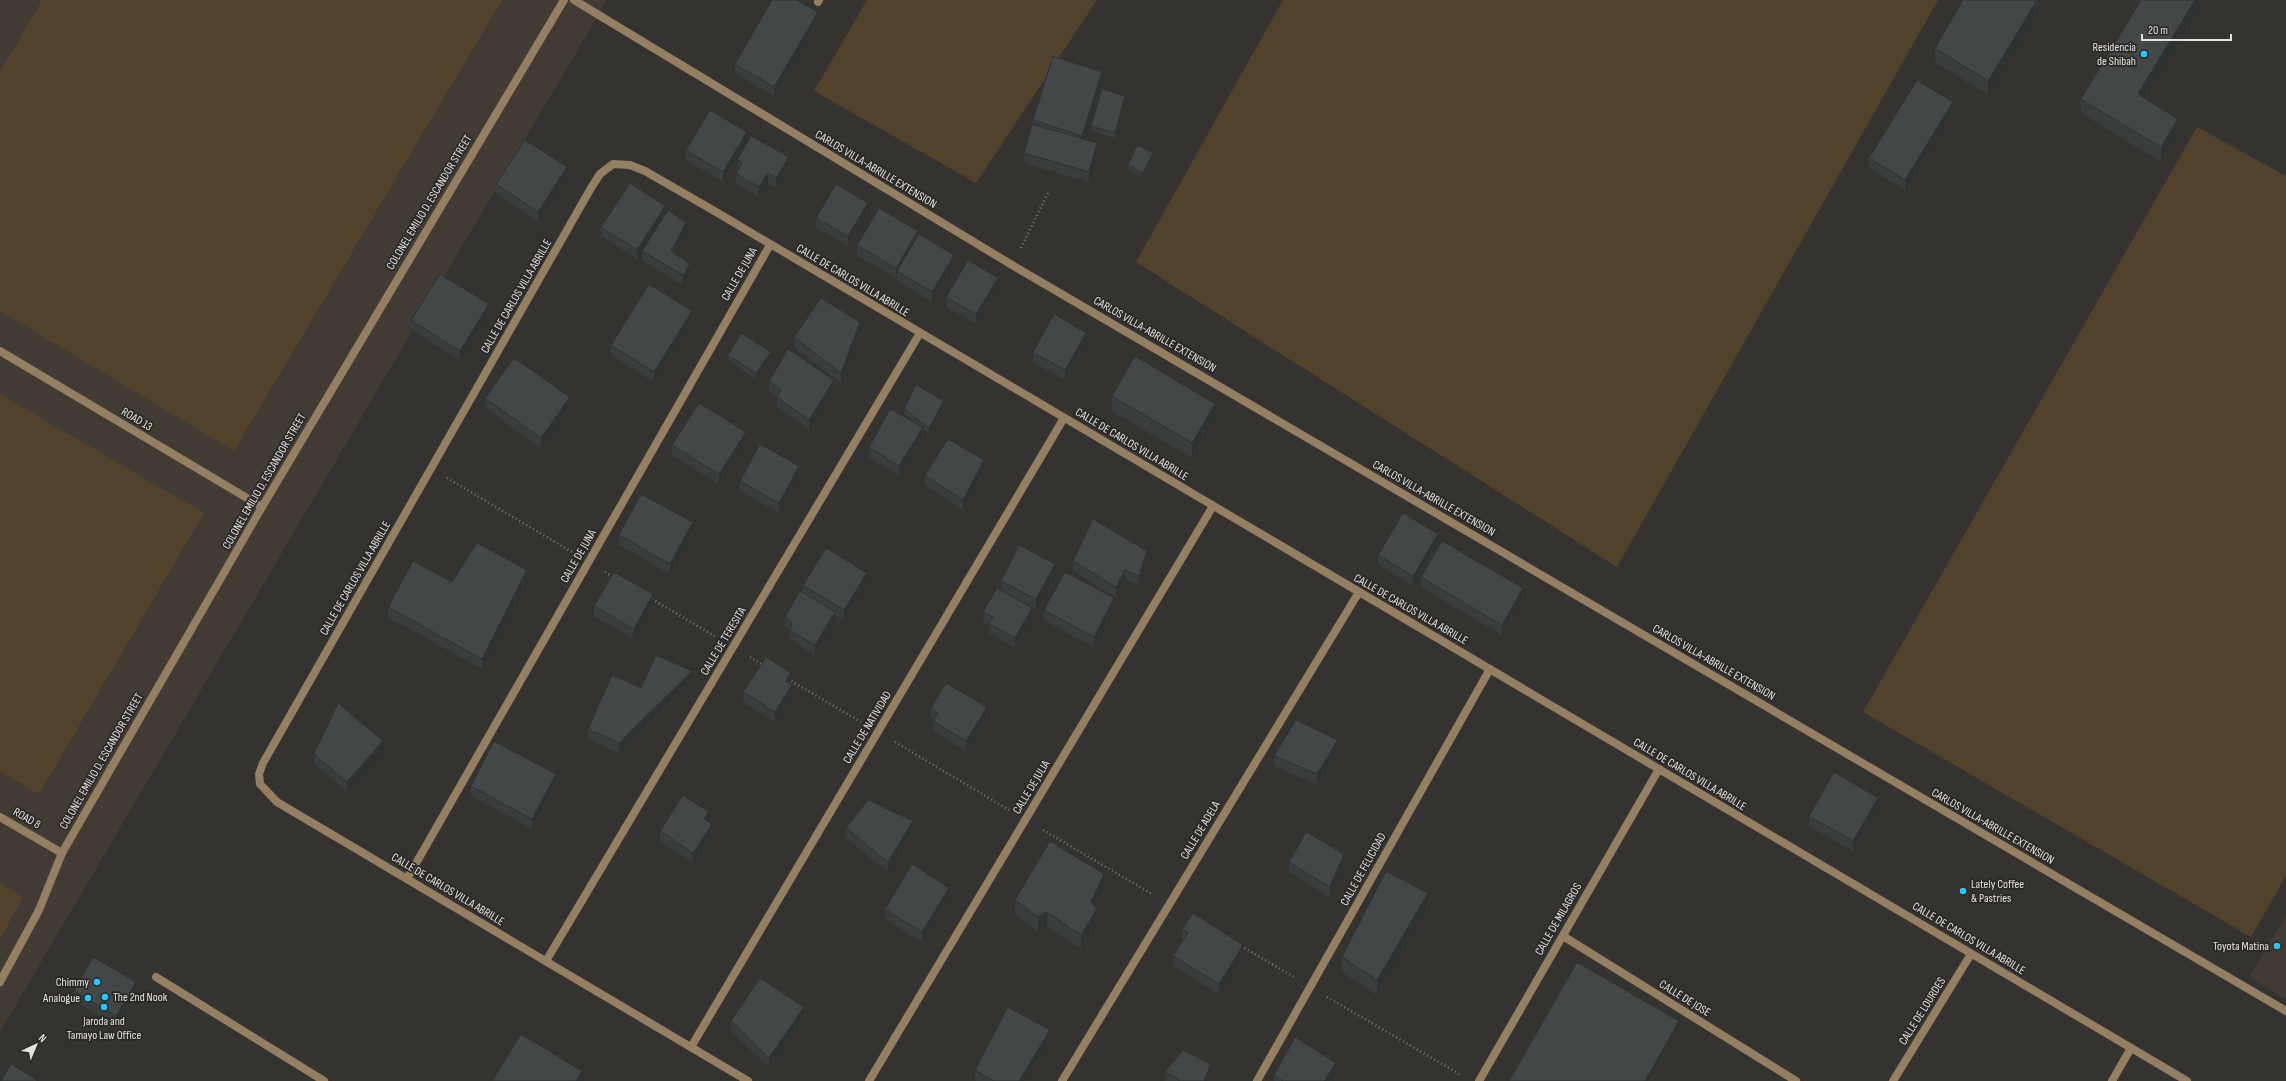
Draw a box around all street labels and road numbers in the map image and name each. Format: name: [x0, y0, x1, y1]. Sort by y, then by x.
street label: CARLOS VILLA-ABRILLE EXTENSION: [812, 127, 939, 212]
street label: COLONEL EMILIO D. ESCANDOR STREET: [383, 132, 476, 272]
street label: CALLE DE CARLOS VILLA ABRILLE: [478, 236, 555, 356]
street label: CALLE DE CARLOS VILLA ABRILLE: [793, 241, 912, 320]
street label: CALLE DE JUNA: [718, 244, 761, 304]
street label: CARLOS VILLA-ABRILLE EXTENSION: [1091, 293, 1219, 376]
street label: ROAD 13: [119, 404, 155, 434]
street label: CALLE DE CARLOS VILLA ABRILLE: [1072, 405, 1191, 484]
street label: COLONEL EMILIO D. ESCANDOR STREET: [219, 410, 310, 552]
street label: CARLOS VILLA-ABRILLE EXTENSION: [1370, 457, 1498, 540]
street label: CALLE DE CARLOS VILLA ABRILLE: [317, 518, 394, 638]
street label: CALLE DE JUNA: [557, 526, 600, 586]
street label: CALLE DE CARLOS VILLA ABRILLE: [1351, 571, 1471, 648]
street label: CALLE DE TERESITA: [697, 604, 750, 678]
street label: CARLOS VILLA-ABRILLE EXTENSION: [1650, 621, 1778, 704]
street label: CALLE DE NATIVIDAD: [840, 688, 895, 766]
street label: COLONEL EMILIO D. ESCANDOR STREET: [56, 690, 147, 832]
street label: CALLE DE CARLOS VILLA ABRILLE: [1630, 735, 1749, 814]
street label: CALLE DE JULIA: [1010, 757, 1054, 817]
street label: CARLOS VILLA-ABRILLE EXTENSION: [1929, 785, 2057, 868]
street label: CALLE DE ADELA: [1177, 798, 1224, 862]
street label: ROAD 8: [10, 805, 43, 832]
street label: CALLE DE FELICIDAD: [1337, 830, 1390, 908]
street label: CALLE DE CARLOS VILLA ABRILLE: [388, 850, 507, 929]
street label: CALLE DE MILAGROS: [1532, 880, 1585, 958]
street label: CALLE DE CARLOS VILLA ABRILLE: [1909, 899, 2028, 978]
street label: CALLE DE LOURDES: [1896, 975, 1949, 1048]
street label: CALLE DE JOSE: [1656, 977, 1713, 1020]

